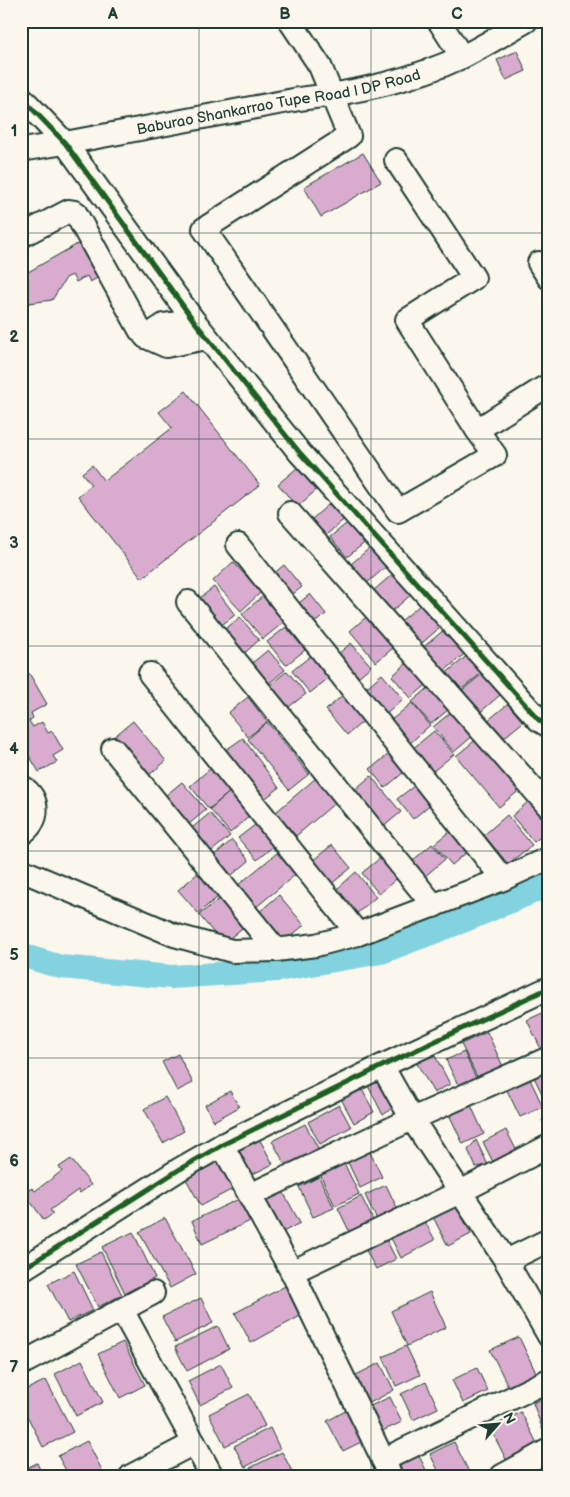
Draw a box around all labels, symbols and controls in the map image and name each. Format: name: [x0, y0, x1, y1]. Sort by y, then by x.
text: A: [107, 5, 118, 24]
text: B: [279, 5, 291, 24]
text: C: [451, 5, 463, 24]
street label: Baburao Shankarrao Tupe Road | DP Road: [135, 65, 423, 139]
text: 1: [11, 122, 17, 141]
text: 2: [9, 328, 19, 347]
text: 3: [9, 534, 19, 553]
text: 4: [9, 740, 19, 759]
text: 5: [9, 946, 19, 965]
text: 6: [9, 1152, 19, 1171]
text: 7: [10, 1358, 19, 1377]
north arrow: [472, 1400, 522, 1450]
text: N: [499, 1410, 519, 1427]

